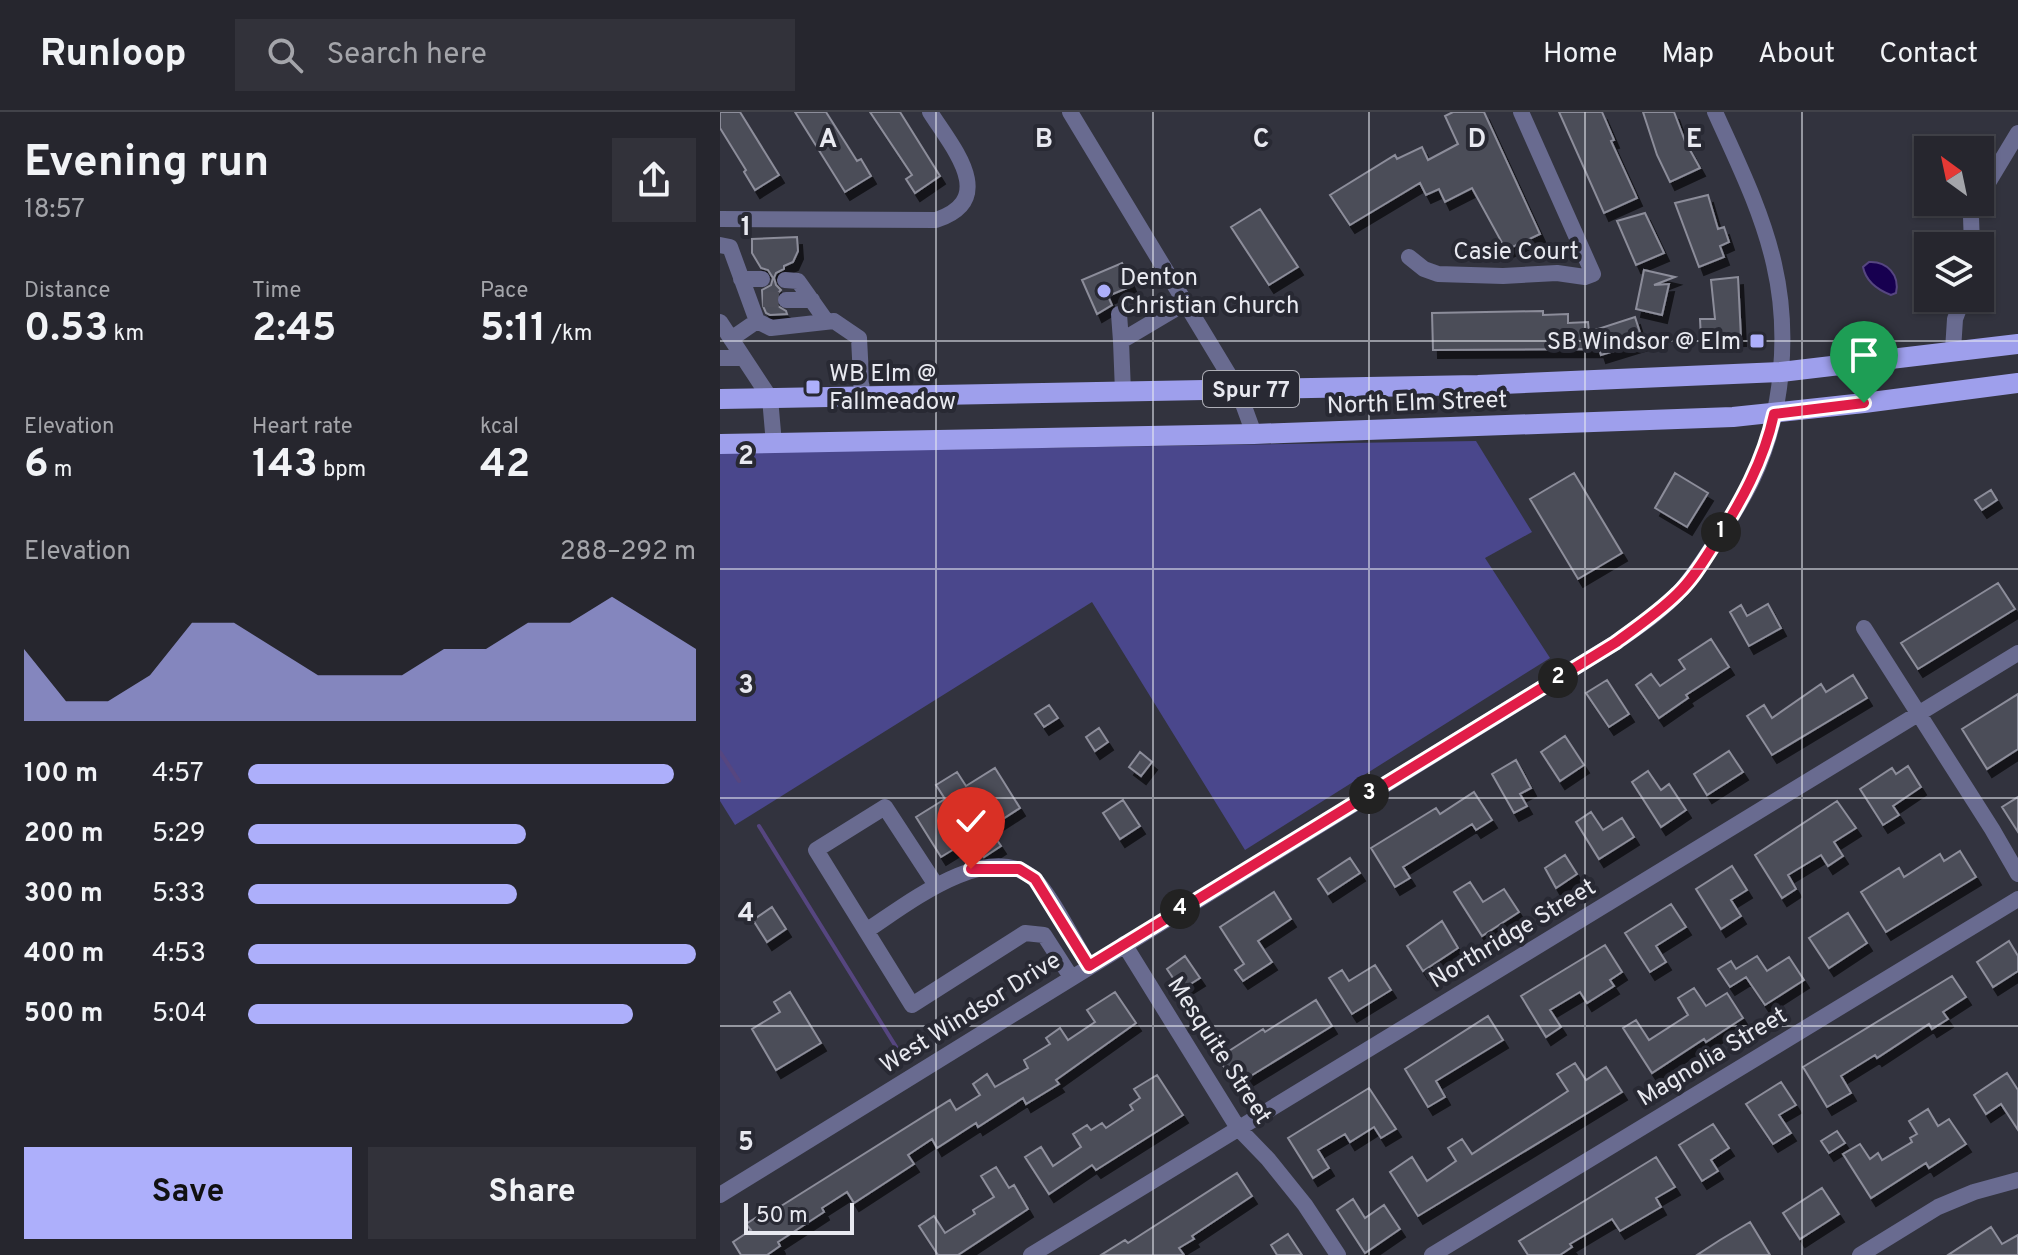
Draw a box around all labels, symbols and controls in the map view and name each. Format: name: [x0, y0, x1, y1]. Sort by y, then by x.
search box: [235, 19, 795, 91]
text: Runloop: [40, 31, 187, 80]
icon: search: [263, 33, 307, 77]
text: Search here: [327, 37, 487, 74]
text: Home: [1543, 37, 1617, 73]
text: Map: [1661, 37, 1714, 73]
text: About: [1758, 37, 1835, 73]
text: Contact: [1879, 37, 1978, 73]
text: A: [819, 124, 837, 157]
text: B: [1035, 124, 1053, 157]
text: C: [1253, 124, 1269, 157]
text: D: [1468, 124, 1486, 157]
text: E: [1686, 124, 1702, 157]
text: Evening run: [24, 136, 269, 192]
north arrow: [1914, 136, 1994, 216]
map controls: [1914, 136, 1994, 312]
button: share: [612, 138, 696, 222]
text: 18:57: [24, 194, 85, 227]
text: 1: [741, 212, 751, 245]
button: layers: [1914, 232, 1994, 312]
street label: Casie Court: [1453, 238, 1579, 268]
place label: Denton Christian Church: [1120, 264, 1299, 322]
text: Distance: [24, 278, 110, 305]
text: Time: [252, 278, 301, 305]
text: Pace: [480, 278, 528, 305]
marker: Denton Christian Church: [1095, 282, 1113, 300]
text: 0.53: [24, 305, 108, 355]
text: 2:45: [252, 305, 336, 355]
text: 5:11: [480, 305, 546, 355]
text: km: [108, 321, 144, 348]
text: /km: [546, 321, 592, 348]
pin: [1830, 321, 1898, 403]
place label: SB Windsor @ Elm: [1547, 328, 1741, 358]
marker: SB Windsor @ Elm: [1748, 332, 1766, 350]
icon: arrive: [1842, 333, 1886, 377]
place label: WB Elm @ Fallmeadow: [829, 360, 956, 418]
road number: Spur 77: [1203, 371, 1299, 407]
marker: WB Elm @ Fallmeadow: [804, 378, 822, 396]
street label: North Elm Street: [1326, 386, 1508, 422]
text: Elevation: [24, 414, 114, 441]
text: Heart rate: [252, 414, 353, 441]
text: kcal: [480, 414, 519, 441]
text: 6: [24, 441, 49, 491]
text: 143: [252, 441, 318, 491]
text: 42: [480, 441, 530, 491]
text: 2: [738, 441, 754, 474]
text: m: [49, 457, 72, 484]
text: bpm: [318, 457, 366, 484]
pin: 1: [1701, 512, 1741, 552]
text: 1: [1717, 518, 1725, 545]
text: Elevation: [24, 536, 131, 569]
text: 288–292 m: [560, 536, 696, 569]
pin: 2: [1538, 658, 1578, 698]
text: 2: [1551, 664, 1565, 691]
text: 3: [738, 670, 754, 703]
text: 100 m: [24, 758, 98, 791]
text: 4:57: [152, 758, 203, 791]
pin: 3: [1349, 774, 1389, 814]
text: 3: [1362, 780, 1376, 807]
pin: [937, 787, 1005, 869]
icon: check: [949, 799, 993, 843]
text: 200 m: [24, 818, 103, 851]
text: 5:29: [152, 818, 205, 851]
street label: Northridge Street: [1424, 873, 1602, 996]
text: 300 m: [24, 878, 103, 911]
text: 5:33: [152, 878, 205, 911]
pin: 4: [1160, 889, 1200, 929]
text: 4: [1173, 895, 1187, 922]
text: 4: [738, 898, 754, 931]
text: 400 m: [24, 938, 104, 971]
text: 4:53: [152, 938, 206, 971]
street label: West Windsor Drive: [875, 946, 1067, 1081]
street label: Mesquite Street: [1160, 972, 1277, 1130]
text: 500 m: [24, 998, 103, 1031]
text: 5:04: [152, 998, 207, 1031]
street label: Magnolia Street: [1633, 1001, 1793, 1114]
text: 5: [738, 1127, 754, 1160]
button: Save: [24, 1147, 352, 1239]
button: Share: [368, 1147, 696, 1239]
scale bar: [744, 1199, 854, 1235]
text: 50 m: [756, 1203, 808, 1230]

